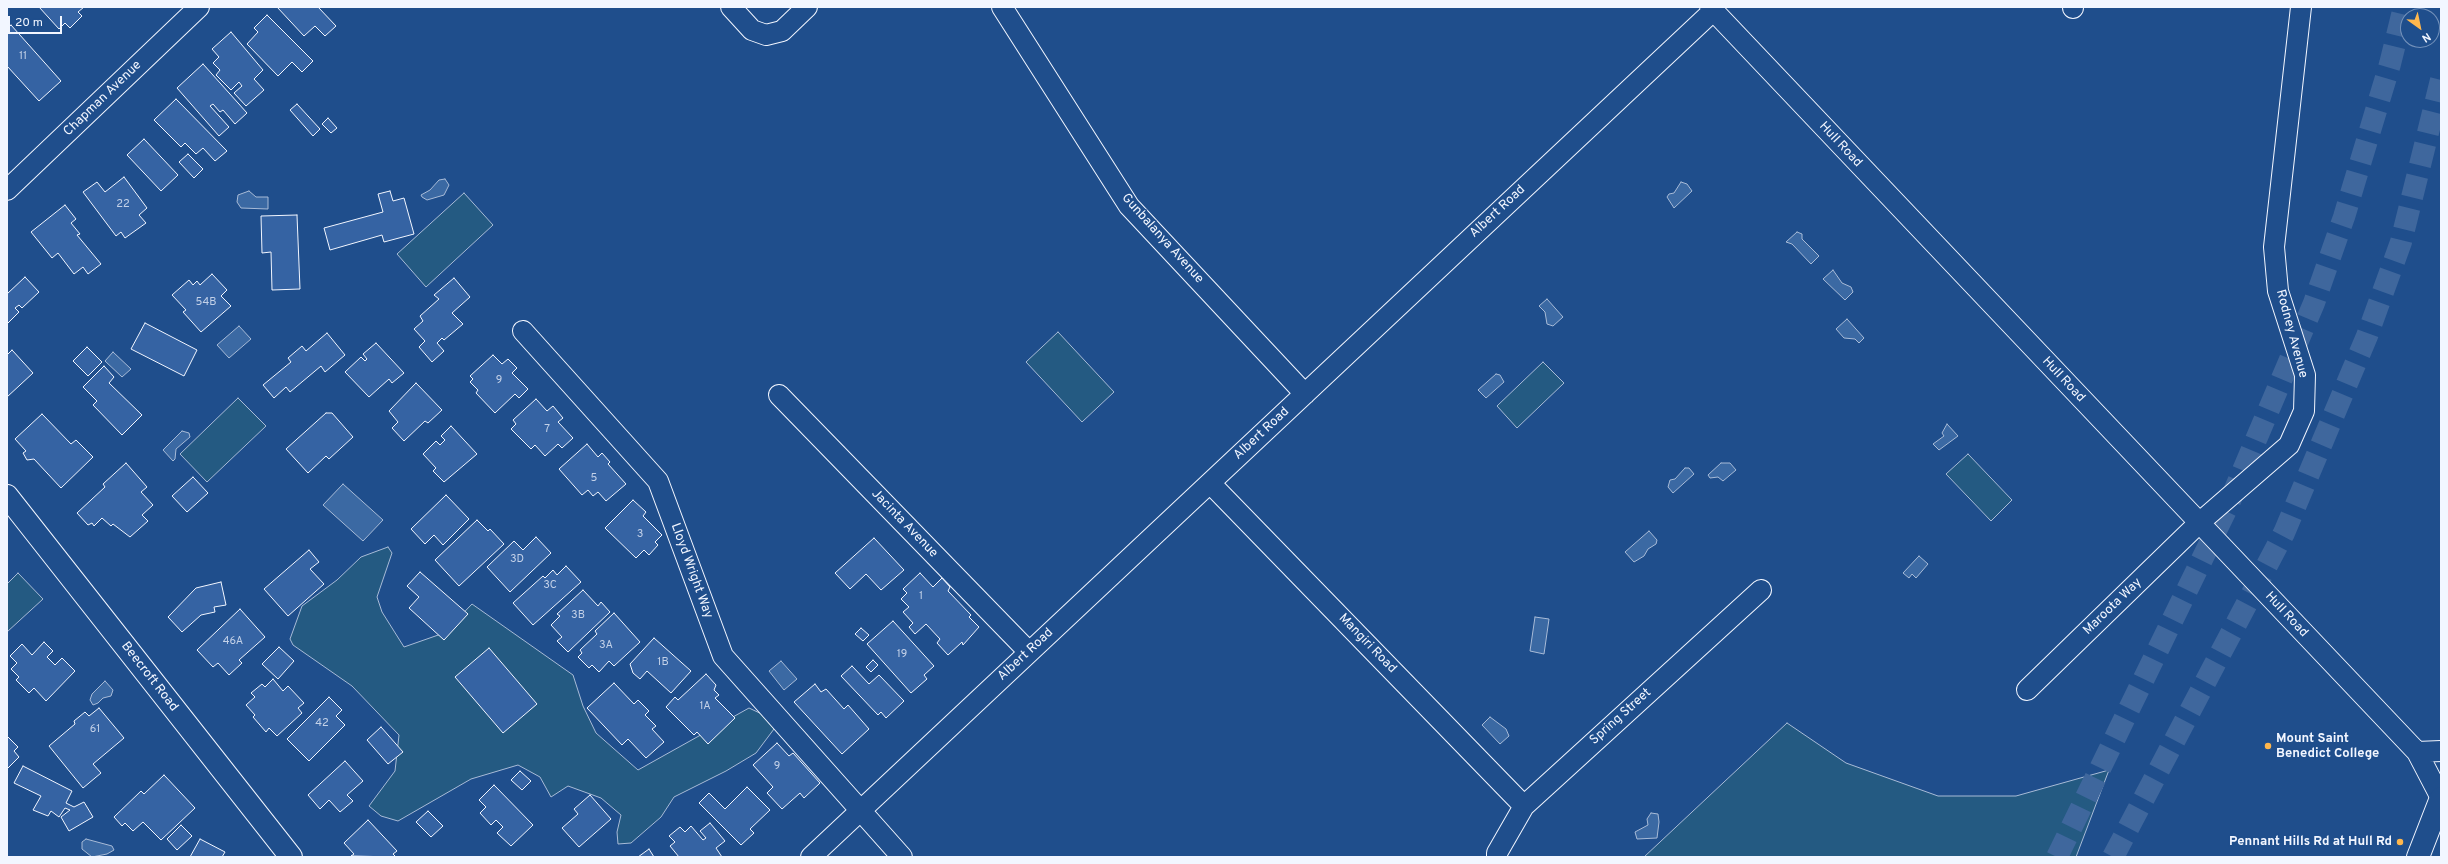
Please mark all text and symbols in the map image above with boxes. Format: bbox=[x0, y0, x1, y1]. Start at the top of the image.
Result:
scale bar bbox=[10, 8, 64, 34]
north arrow bbox=[2400, 8, 2440, 48]
text: 20 m bbox=[15, 15, 43, 31]
text: N bbox=[2419, 29, 2433, 45]
house number: 11 bbox=[19, 50, 27, 64]
street label: Chapman Avenue bbox=[61, 58, 145, 140]
street label: Hull Road bbox=[1815, 119, 1865, 171]
street label: Albert Road bbox=[1467, 182, 1529, 242]
street label: Gunbalanya Avenue bbox=[1118, 191, 1206, 287]
house number: 22 bbox=[116, 198, 130, 212]
street label: Rodney Avenue bbox=[2272, 288, 2310, 380]
house number: 54B bbox=[195, 296, 217, 310]
street label: Hull Road bbox=[2038, 354, 2088, 406]
house number: 9 bbox=[496, 374, 502, 388]
street label: Albert Road bbox=[1231, 404, 1293, 464]
house number: 7 bbox=[544, 423, 550, 437]
house number: 5 bbox=[591, 472, 597, 486]
street label: Jacinta Avenue bbox=[867, 487, 941, 561]
street label: Lloyd Wright Way bbox=[667, 521, 715, 621]
house number: 3 bbox=[637, 528, 643, 542]
house number: 3D bbox=[510, 553, 524, 567]
street label: Maroota Way bbox=[2080, 575, 2146, 639]
house number: 3C bbox=[543, 579, 557, 593]
street label: Hull Road bbox=[2261, 589, 2311, 641]
house number: 1 bbox=[919, 590, 923, 604]
house number: 3B bbox=[571, 609, 585, 623]
street label: Mangiri Road bbox=[1335, 611, 1399, 677]
street label: Albert Road bbox=[995, 625, 1057, 685]
house number: 46A bbox=[223, 635, 243, 649]
street label: Beecroft Road bbox=[117, 639, 181, 715]
house number: 3A bbox=[599, 639, 613, 653]
house number: 19 bbox=[897, 648, 907, 662]
house number: 1B bbox=[657, 656, 669, 670]
street label: Spring Street bbox=[1587, 685, 1655, 749]
house number: 1A bbox=[699, 700, 711, 714]
house number: 42 bbox=[315, 717, 329, 731]
house number: 61 bbox=[90, 723, 100, 737]
place label: Mount Saint Benedict College bbox=[2276, 731, 2379, 762]
marker: Mount Saint Benedict College bbox=[2263, 741, 2273, 751]
house number: 9 bbox=[774, 760, 780, 774]
place label: Pennant Hills Rd at Hull Rd bbox=[2229, 834, 2392, 850]
marker: Pennant Hills Rd at Hull Rd bbox=[2395, 837, 2405, 847]

